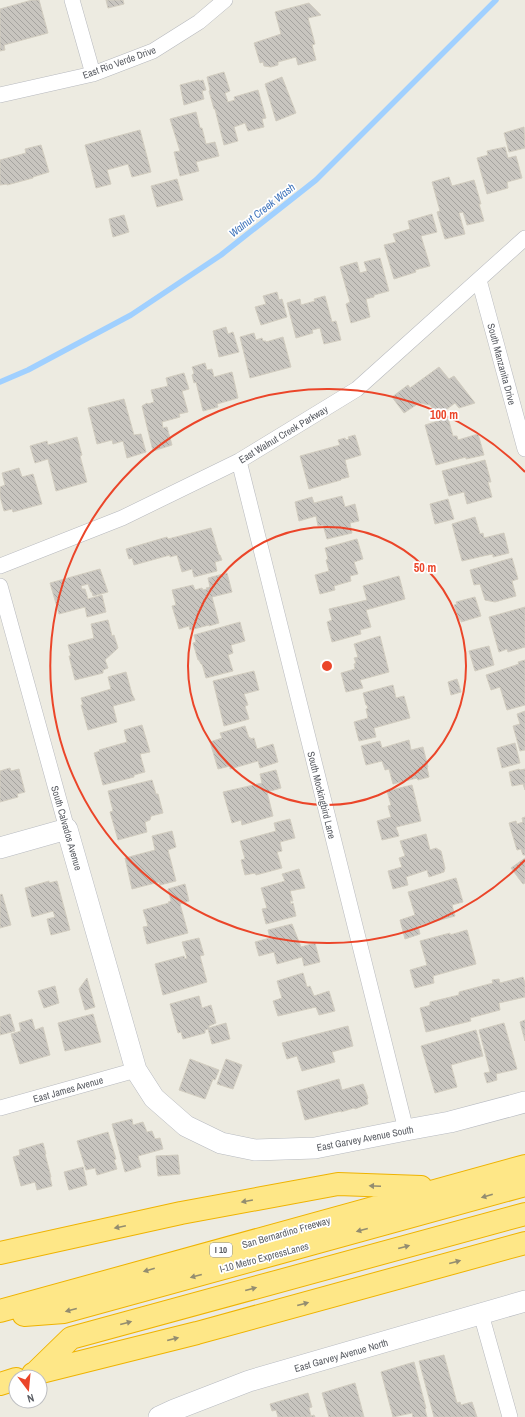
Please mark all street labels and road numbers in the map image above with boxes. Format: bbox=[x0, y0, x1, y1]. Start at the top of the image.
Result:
street label: East Rio Verde Drive bbox=[81, 43, 158, 82]
street label: South Manzanita Drive bbox=[484, 322, 519, 407]
street label: East Walnut Creek Parkway bbox=[236, 402, 331, 466]
street label: South Mockingbird Lane bbox=[304, 750, 339, 840]
street label: South Calvados Avenue bbox=[48, 784, 85, 872]
street label: East James Avenue bbox=[32, 1073, 105, 1106]
street label: East Garvey Avenue South bbox=[316, 1123, 415, 1154]
street label: San Bernardino Freeway bbox=[241, 1213, 333, 1251]
street label: I-10 Metro ExpressLanes bbox=[218, 1239, 310, 1276]
road number: I 10 bbox=[210, 1243, 232, 1257]
street label: East Garvey Avenue North bbox=[293, 1336, 390, 1375]

